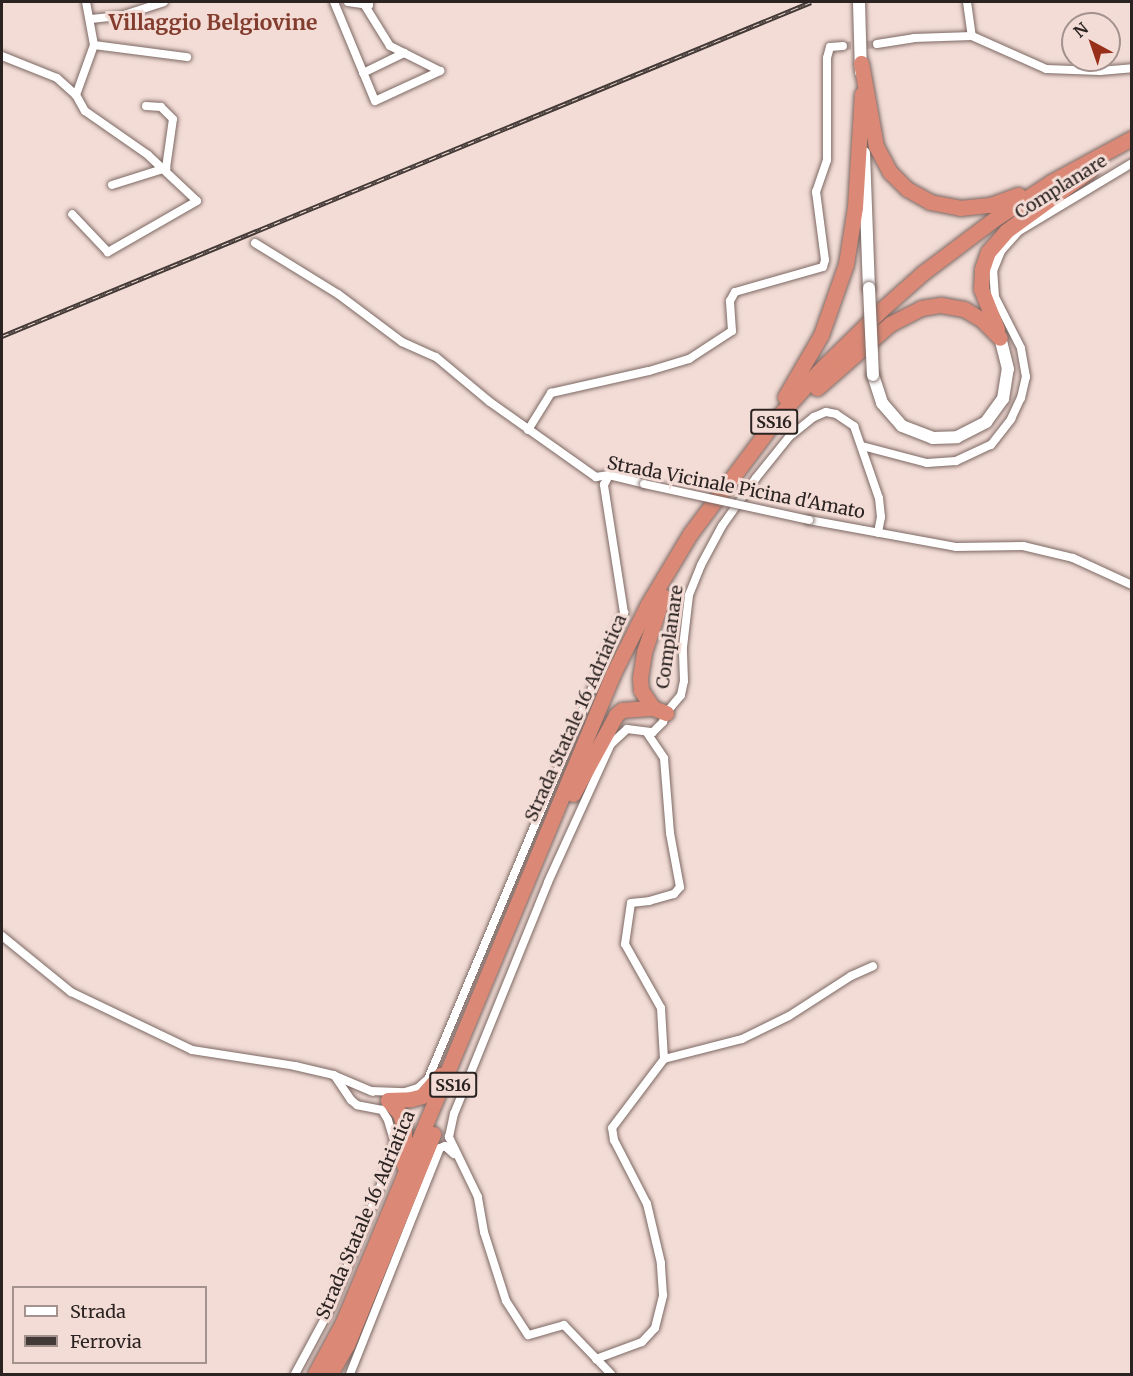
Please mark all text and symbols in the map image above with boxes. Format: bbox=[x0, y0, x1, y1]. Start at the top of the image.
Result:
district label: Villaggio Belgiovine bbox=[109, 10, 317, 36]
north arrow bbox=[1061, 12, 1121, 72]
text: N bbox=[1069, 18, 1092, 41]
street label: Complanare bbox=[1011, 150, 1111, 224]
road number: SS16 bbox=[750, 409, 798, 435]
street label: Strada Vicinale Picina d'Amato bbox=[605, 452, 867, 524]
street label: Complanare bbox=[652, 584, 688, 690]
street label: Strada Statale 16 Adriatica bbox=[520, 611, 632, 825]
road number: SS16 bbox=[429, 1072, 477, 1098]
street label: Strada Statale 16 Adriatica bbox=[312, 1107, 420, 1323]
legend bbox=[12, 1286, 207, 1364]
text: Strada bbox=[70, 1300, 126, 1323]
text: Ferrovia bbox=[70, 1330, 142, 1353]

